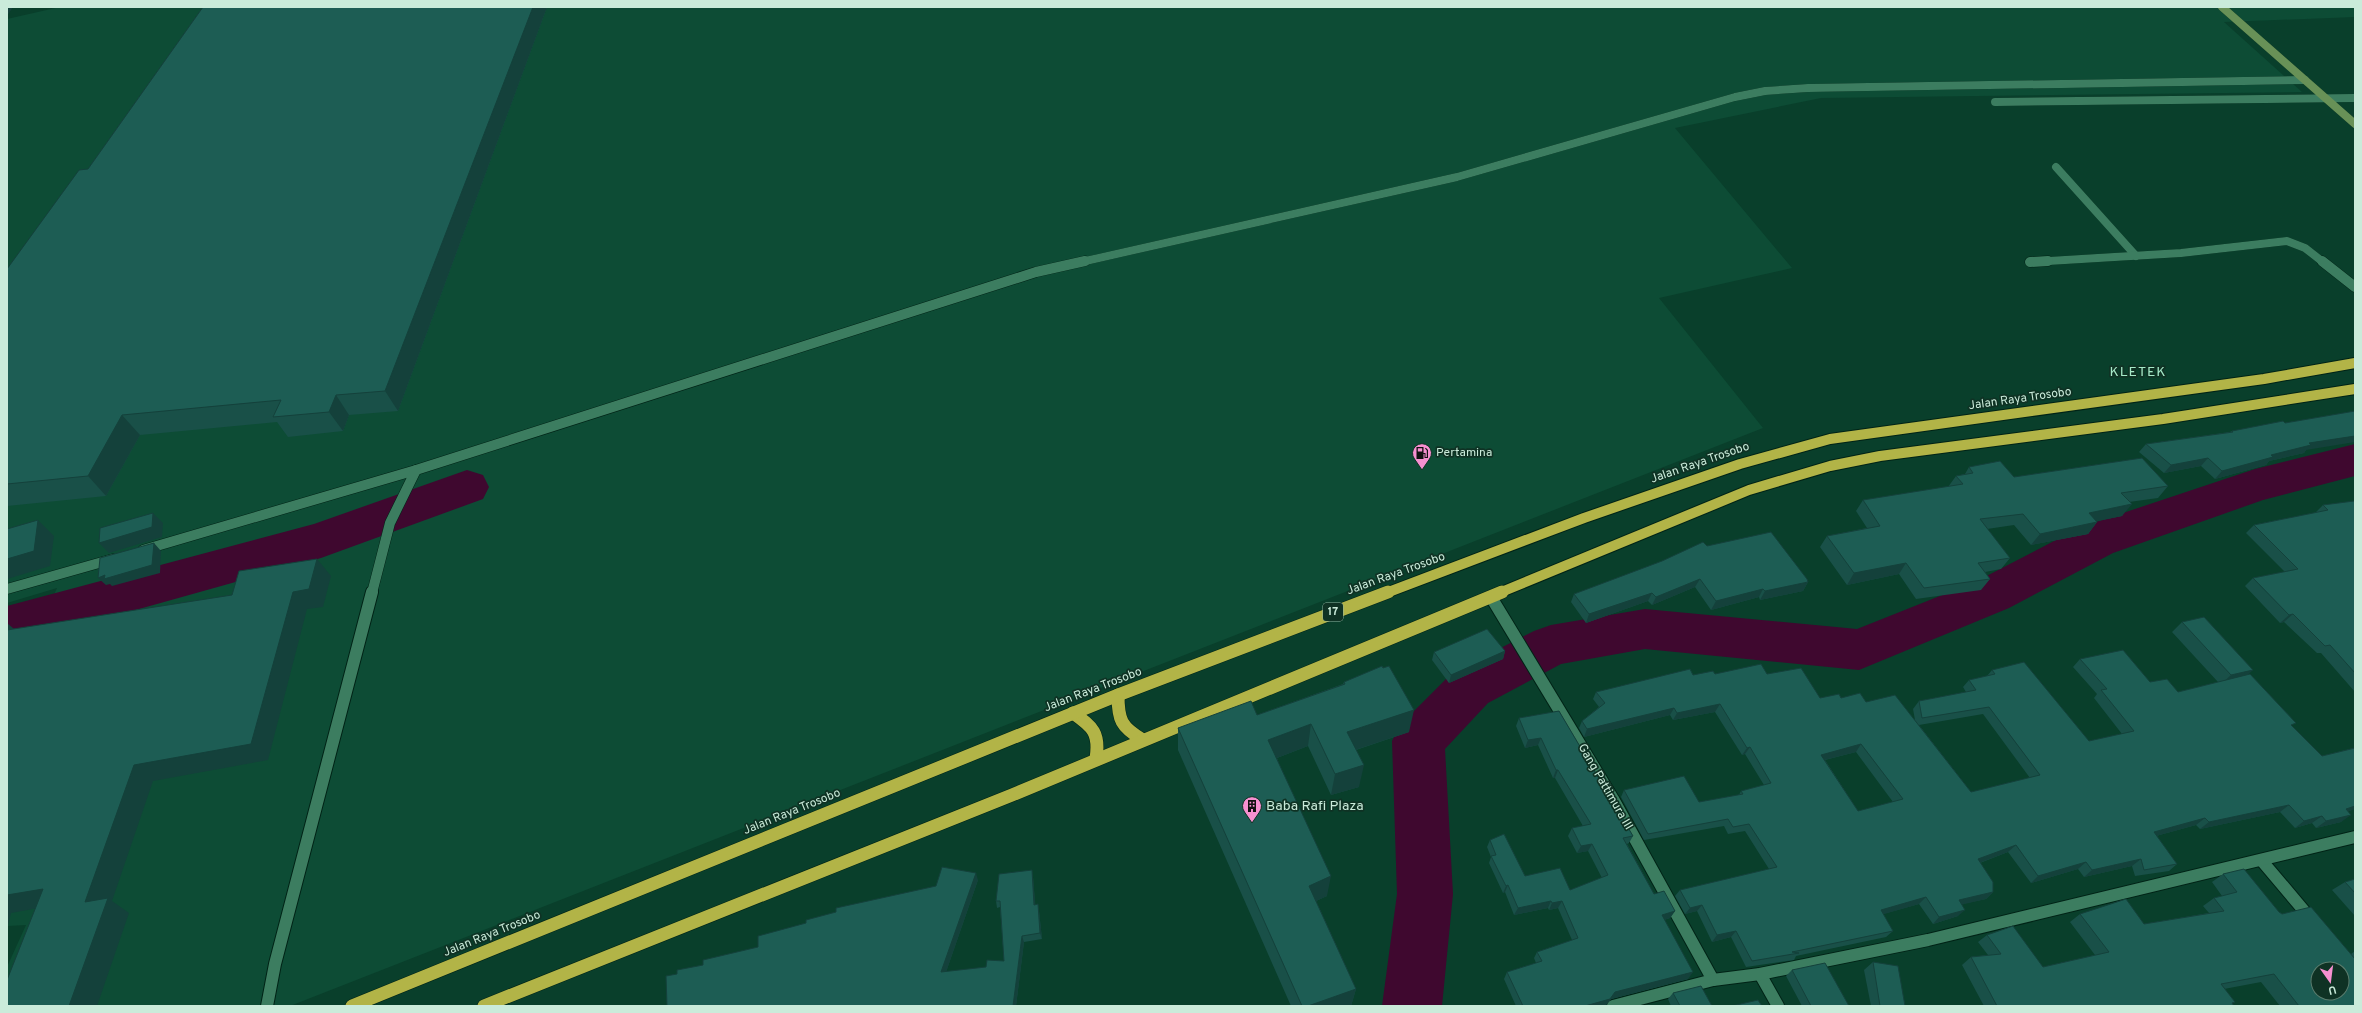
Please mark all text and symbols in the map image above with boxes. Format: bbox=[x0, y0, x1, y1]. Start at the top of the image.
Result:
district label: KLETEK bbox=[2109, 364, 2167, 381]
street label: Jalan Raya Trosobo bbox=[1968, 384, 2073, 414]
street label: Jalan Raya Trosobo bbox=[1648, 438, 1752, 487]
fuel station icon: Pertamina bbox=[1411, 442, 1433, 470]
place label: Pertamina bbox=[1436, 445, 1492, 461]
street label: Jalan Raya Trosobo bbox=[1345, 549, 1448, 599]
road number: 17 bbox=[1323, 603, 1343, 621]
street label: Jalan Raya Trosobo bbox=[1042, 664, 1145, 716]
street label: Gang Pattimura III bbox=[1574, 741, 1636, 833]
street label: Jalan Raya Trosobo bbox=[741, 785, 843, 839]
building icon: Baba Rafi Plaza bbox=[1241, 795, 1263, 823]
place label: Baba Rafi Plaza bbox=[1266, 798, 1364, 815]
street label: Jalan Raya Trosobo bbox=[441, 907, 543, 961]
north arrow bbox=[2310, 961, 2350, 1001]
text: U bbox=[2327, 982, 2338, 997]

